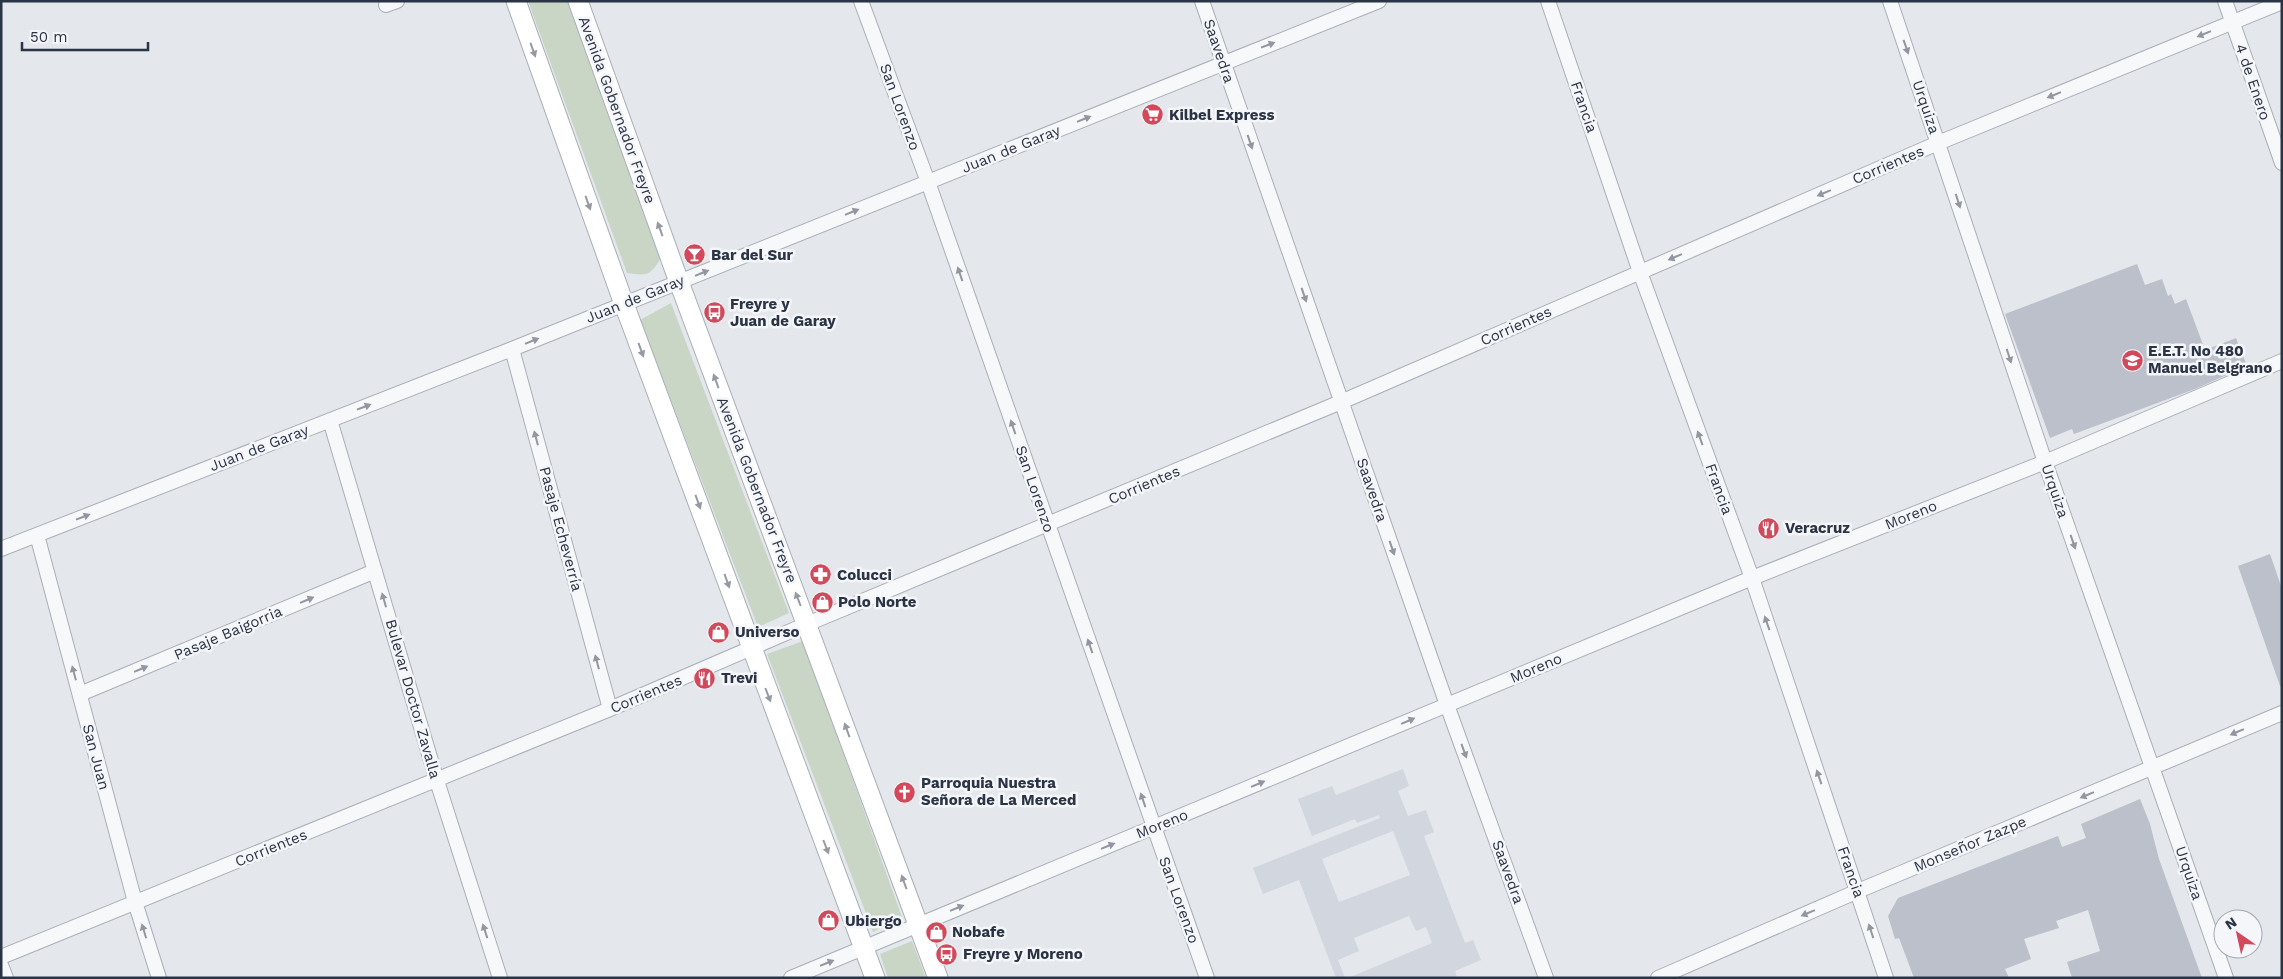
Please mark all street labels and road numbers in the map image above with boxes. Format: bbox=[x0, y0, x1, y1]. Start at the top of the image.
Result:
street label: Avenida Gobernador Freyre bbox=[575, 14, 659, 206]
street label: Saavedra bbox=[1200, 17, 1238, 86]
street label: 4 de Enero bbox=[2231, 41, 2275, 123]
street label: San Lorenzo bbox=[876, 61, 924, 153]
street label: Urquiza bbox=[1908, 78, 1944, 137]
street label: Francia bbox=[1567, 79, 1601, 136]
street label: Juan de Garay bbox=[959, 121, 1063, 177]
street label: Corrientes bbox=[1849, 142, 1927, 188]
street label: Juan de Garay bbox=[583, 271, 687, 327]
street label: Corrientes bbox=[1478, 302, 1555, 350]
street label: Avenida Gobernador Freyre bbox=[713, 394, 801, 586]
street label: Juan de Garay bbox=[207, 421, 311, 475]
street label: San Lorenzo bbox=[1012, 443, 1058, 535]
street label: Saavedra bbox=[1353, 456, 1391, 525]
street label: Francia bbox=[1701, 461, 1737, 518]
street label: Corrientes bbox=[1105, 462, 1183, 508]
street label: Urquiza bbox=[2037, 462, 2073, 521]
street label: Pasaje Echeverría bbox=[536, 465, 586, 594]
street label: Moreno bbox=[1882, 496, 1940, 534]
street label: Pasaje Baigorria bbox=[171, 602, 285, 664]
street label: Bulevar Doctor Zavalla bbox=[382, 617, 445, 781]
street label: Moreno bbox=[1507, 649, 1565, 687]
street label: Corrientes bbox=[607, 671, 685, 717]
street label: San Juan bbox=[79, 722, 113, 792]
street label: Moreno bbox=[1133, 805, 1191, 843]
street label: Monseñor Zazpe bbox=[1911, 812, 2029, 876]
street label: Corrientes bbox=[232, 825, 310, 871]
street label: Saavedra bbox=[1488, 838, 1528, 907]
street label: Francia bbox=[1834, 844, 1868, 901]
street label: Urquiza bbox=[2171, 844, 2207, 903]
street label: San Lorenzo bbox=[1155, 854, 1203, 946]

